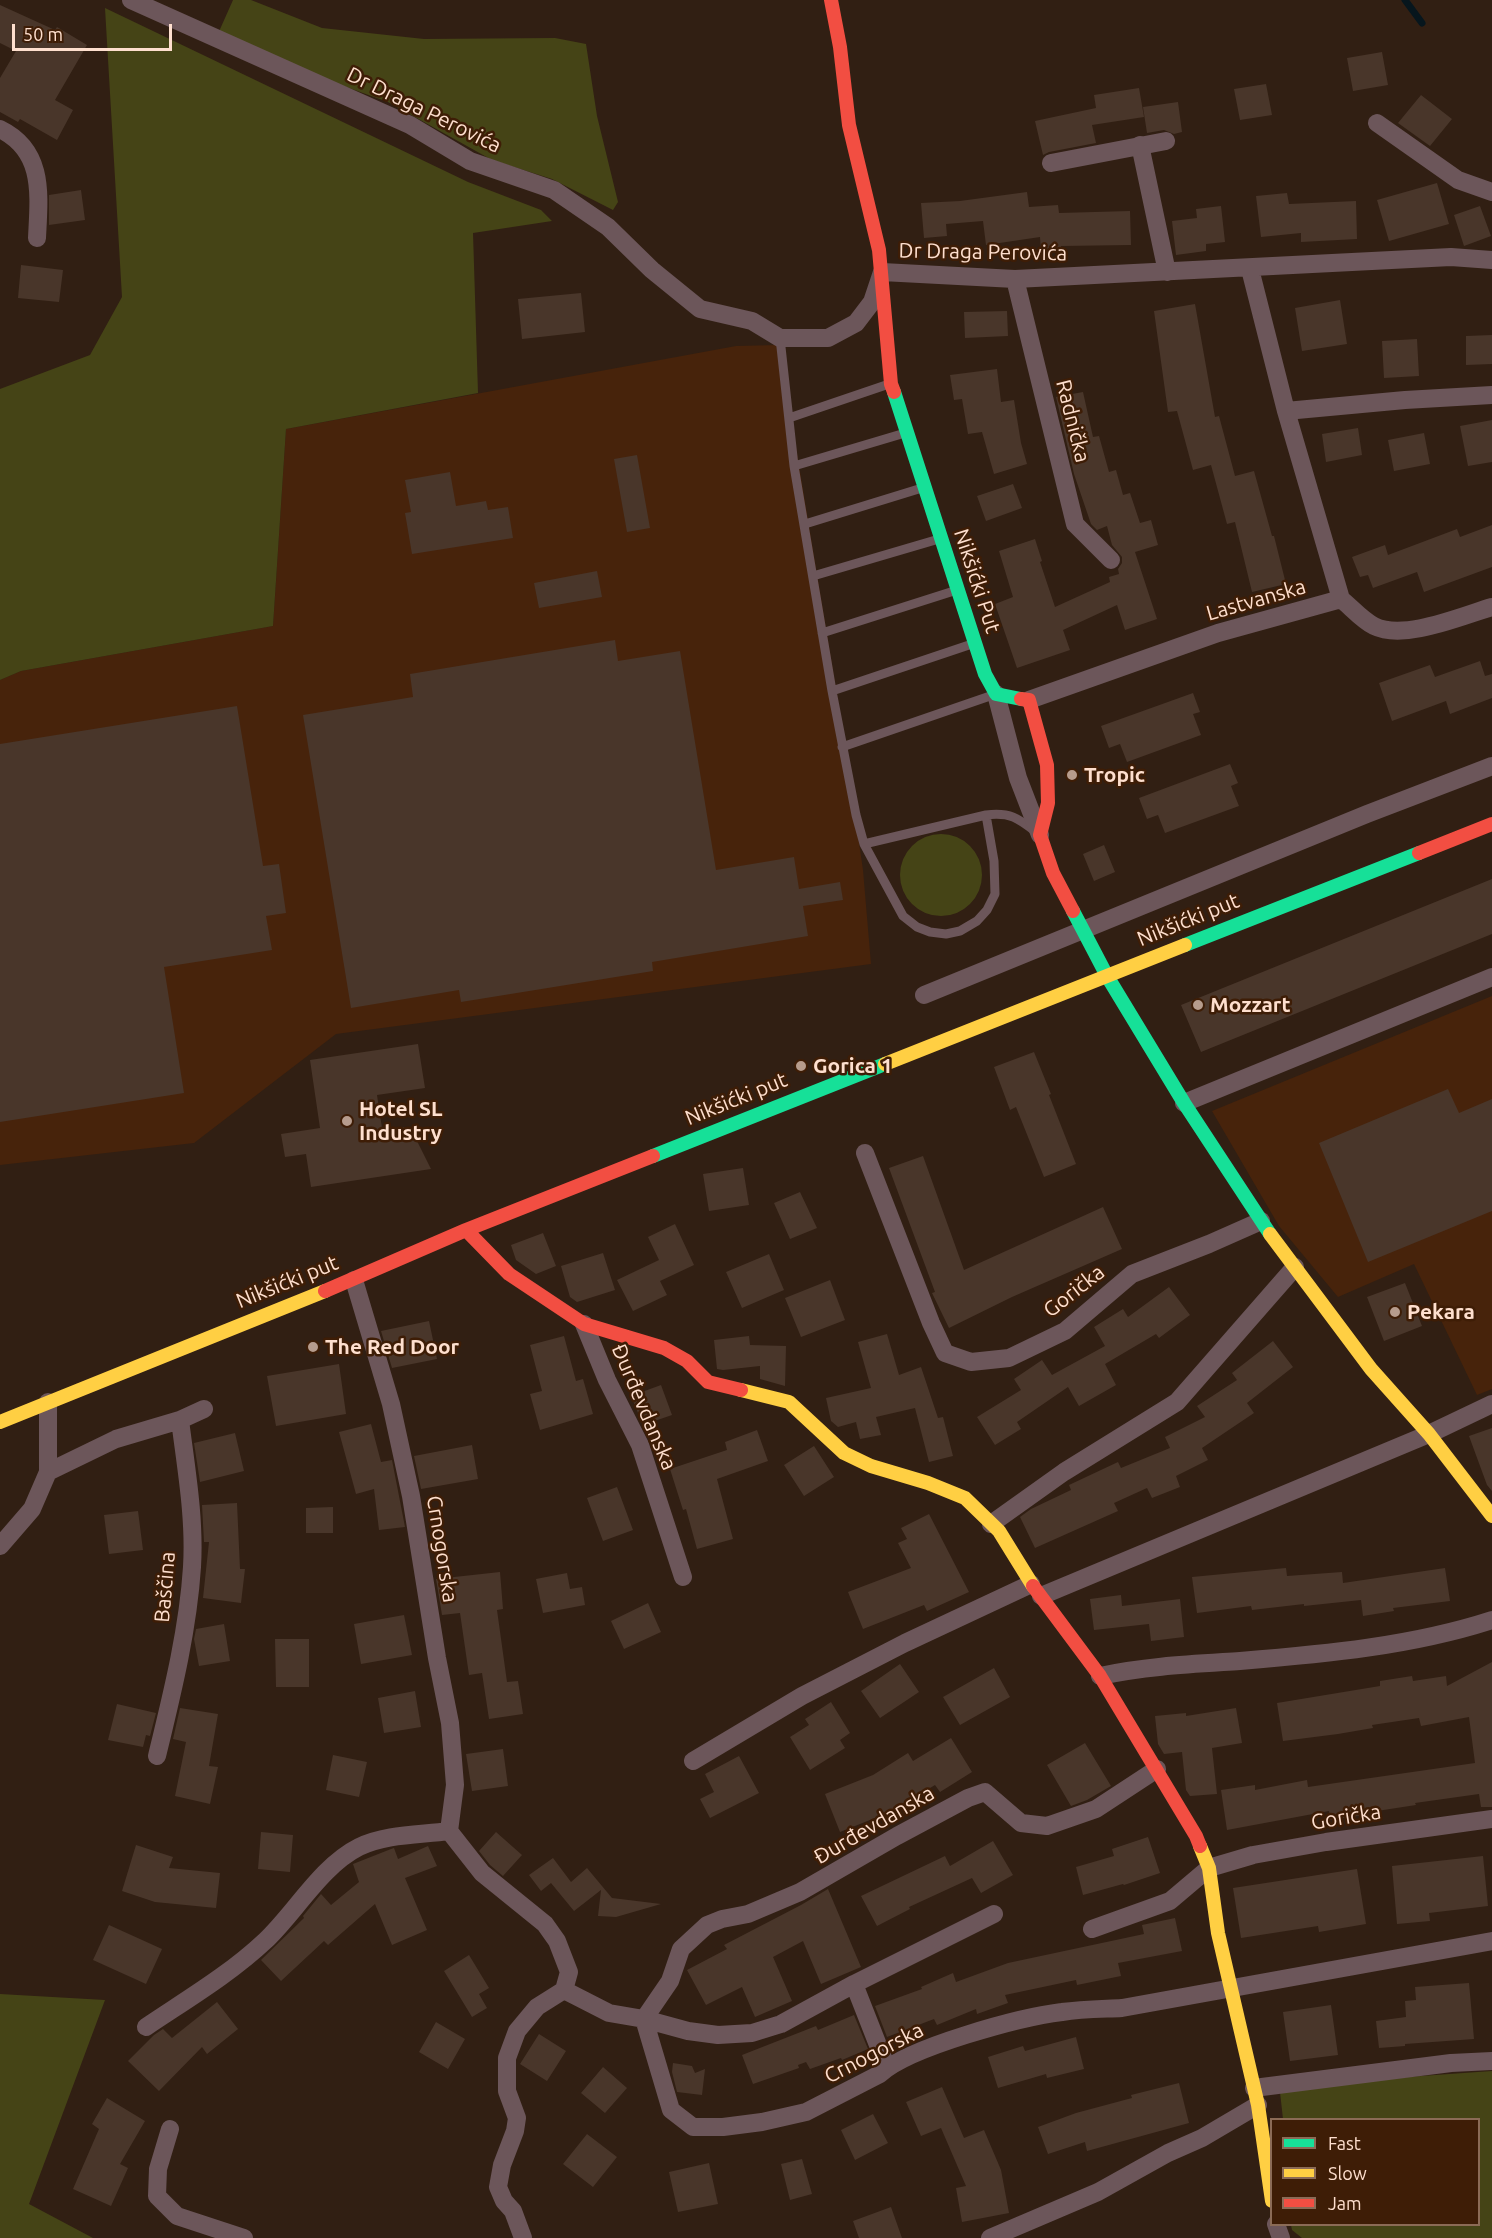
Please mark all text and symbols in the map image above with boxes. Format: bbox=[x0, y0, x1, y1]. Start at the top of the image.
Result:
scale bar bbox=[15, 12, 176, 50]
text: 50 m bbox=[23, 24, 63, 44]
street label: Dr Draga Perovića bbox=[343, 62, 505, 158]
street label: Dr Draga Perovića bbox=[898, 238, 1068, 266]
street label: Radnička bbox=[1051, 377, 1095, 465]
street label: Nikšićki Put bbox=[948, 526, 1006, 636]
street label: Lastvanska bbox=[1203, 574, 1309, 626]
place label: Tropic bbox=[1084, 762, 1145, 788]
marker: Tropic bbox=[1065, 768, 1079, 782]
street label: Nikšićki put bbox=[1133, 888, 1243, 952]
place label: Mozzart bbox=[1210, 992, 1291, 1018]
marker: Mozzart bbox=[1191, 998, 1205, 1012]
place label: Gorica 1 bbox=[813, 1053, 893, 1079]
marker: Gorica 1 bbox=[794, 1059, 808, 1073]
street label: Nikšićki put bbox=[681, 1067, 791, 1131]
place label: Hotel SL Industry bbox=[359, 1096, 443, 1146]
marker: Hotel SL Industry bbox=[340, 1114, 354, 1128]
street label: Nikšićki put bbox=[232, 1250, 342, 1314]
street label: Gorička bbox=[1038, 1259, 1110, 1323]
place label: Pekara bbox=[1407, 1299, 1475, 1325]
marker: Pekara bbox=[1388, 1305, 1402, 1319]
place label: The Red Door bbox=[325, 1334, 459, 1360]
marker: The Red Door bbox=[306, 1340, 320, 1354]
street label: Đurđevdanska bbox=[606, 1340, 682, 1474]
street label: Crnogorska bbox=[421, 1494, 463, 1604]
street label: Baščina bbox=[149, 1551, 181, 1623]
street label: Đurđevdanska bbox=[809, 1780, 939, 1870]
street label: Gorička bbox=[1309, 1799, 1383, 1835]
street label: Crnogorska bbox=[820, 2017, 928, 2089]
legend bbox=[1270, 2118, 1480, 2226]
text: Fast bbox=[1328, 2133, 1361, 2153]
text: Slow bbox=[1328, 2163, 1367, 2183]
text: Jam bbox=[1328, 2193, 1362, 2213]

